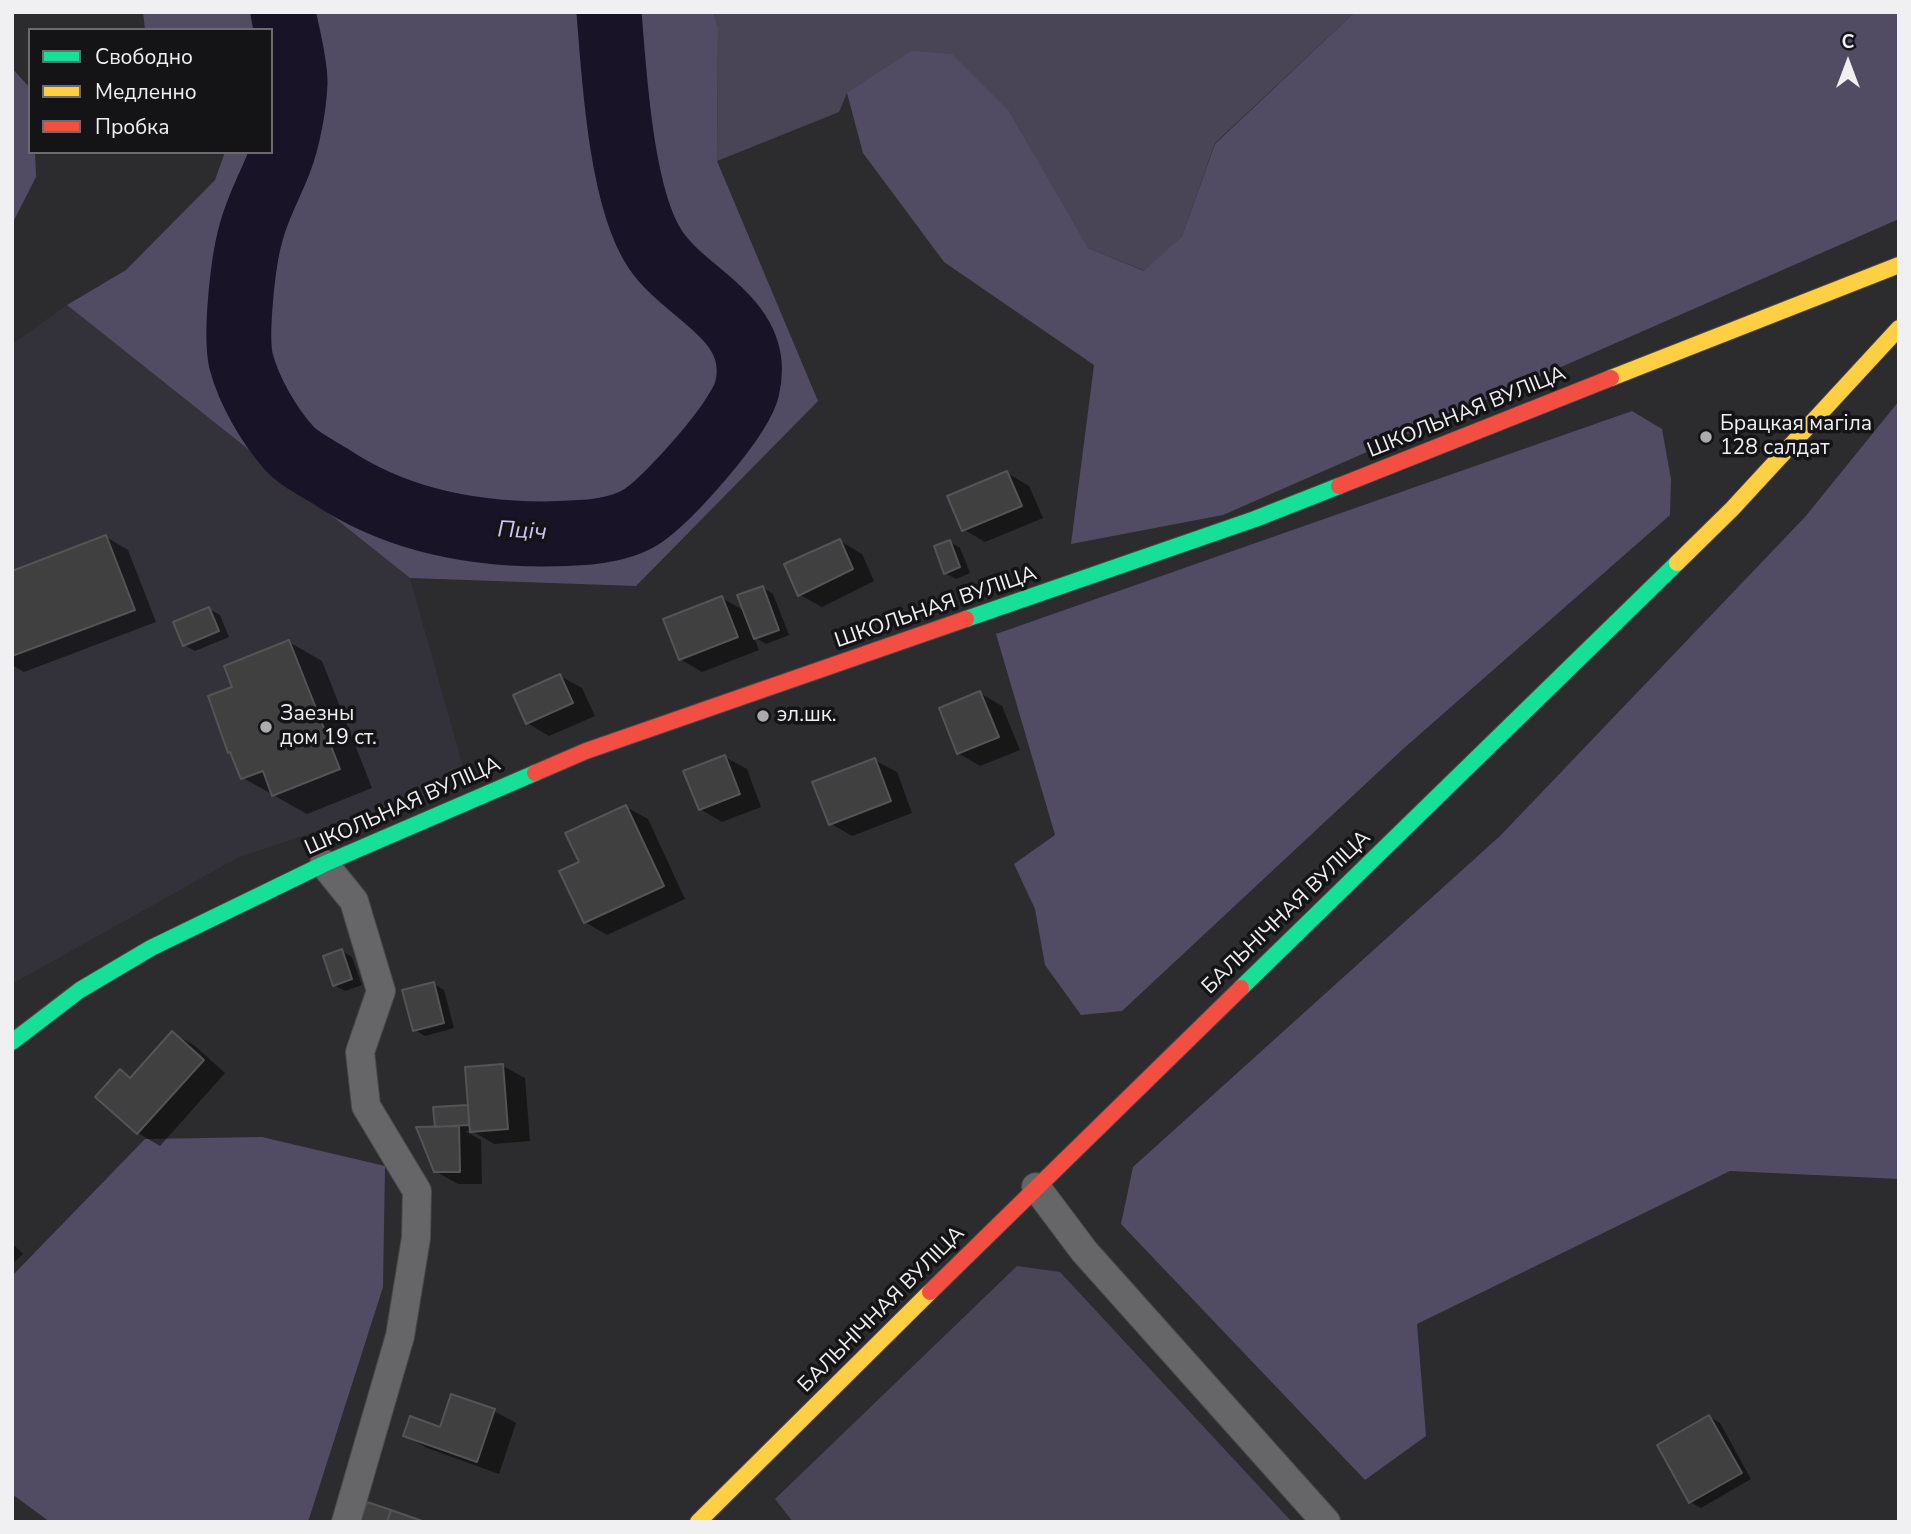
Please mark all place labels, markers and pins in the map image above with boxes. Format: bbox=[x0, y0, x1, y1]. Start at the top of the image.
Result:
place label: Брацкая магіла 128 салдат bbox=[1720, 412, 1872, 462]
marker: Брацкая магіла 128 салдат bbox=[1698, 429, 1714, 445]
place label: Заезны дом 19 ст. bbox=[280, 702, 377, 752]
place label: эл.шк. bbox=[777, 703, 837, 729]
marker: эл.шк. bbox=[755, 708, 771, 724]
marker: Заезны дом 19 ст. bbox=[258, 719, 274, 735]

